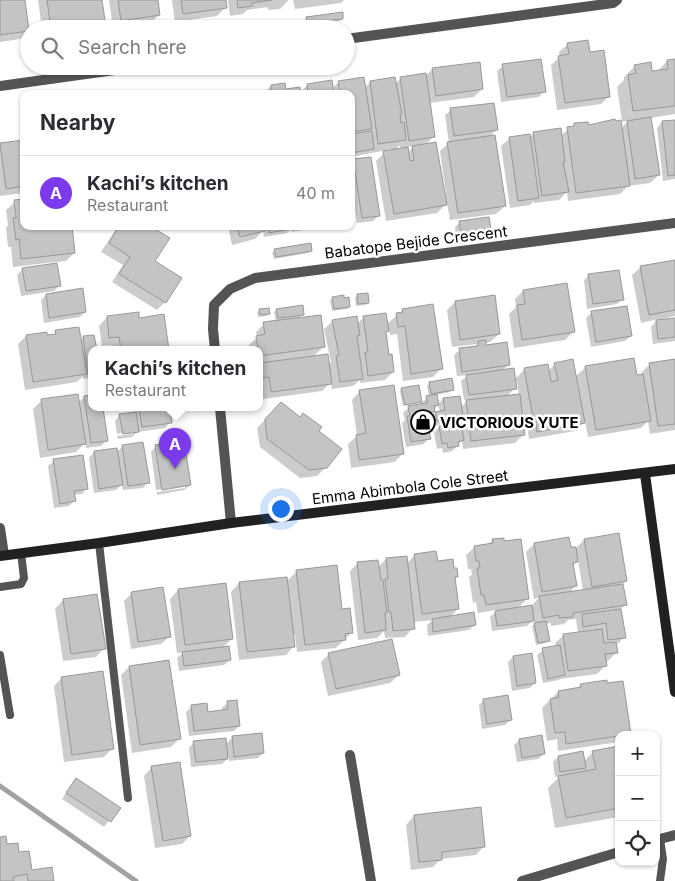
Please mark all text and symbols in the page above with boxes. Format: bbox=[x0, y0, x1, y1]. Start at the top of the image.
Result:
search box bbox=[20, 20, 355, 75]
icon: search bbox=[38, 34, 66, 62]
text: Search here bbox=[78, 36, 187, 59]
text: Nearby bbox=[40, 110, 115, 135]
text: Kachi’s kitchen bbox=[87, 172, 229, 195]
text: A bbox=[50, 183, 62, 203]
text: 40 m bbox=[296, 183, 335, 203]
text: Restaurant bbox=[87, 195, 168, 215]
street label: Babatope Bejide Crescent bbox=[324, 221, 509, 263]
popup bbox=[88, 346, 263, 411]
text: Kachi’s kitchen bbox=[105, 357, 246, 380]
text: Restaurant bbox=[105, 380, 186, 400]
shop icon: VICTORIOUS YUTE bbox=[410, 409, 436, 435]
place label: VICTORIOUS YUTE bbox=[440, 413, 579, 432]
pin: A bbox=[159, 428, 191, 469]
street label: Emma Abimbola Cole Street bbox=[311, 466, 509, 508]
your location bbox=[268, 496, 294, 522]
map controls bbox=[615, 731, 660, 866]
button: + bbox=[615, 731, 660, 776]
button: − bbox=[615, 776, 660, 821]
button: locate bbox=[615, 821, 660, 866]

